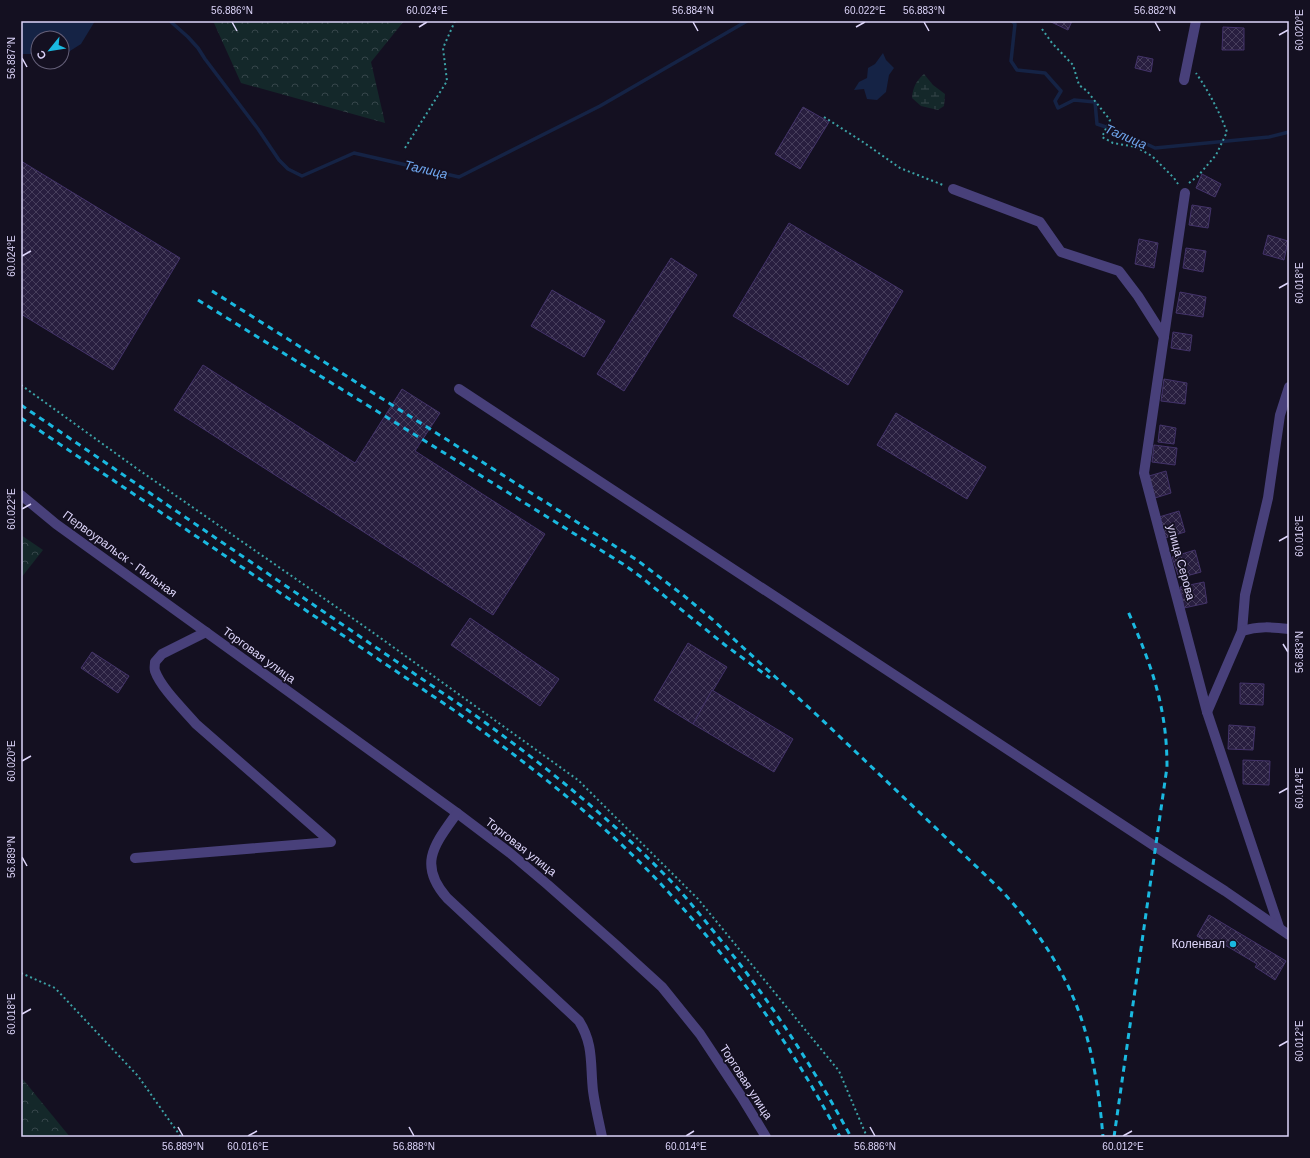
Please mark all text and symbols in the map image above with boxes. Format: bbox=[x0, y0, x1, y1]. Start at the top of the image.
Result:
text: 56.886°N bbox=[211, 5, 253, 16]
text: 60.024°E bbox=[406, 5, 448, 16]
text: 56.884°N bbox=[672, 5, 714, 16]
text: 60.022°E bbox=[844, 5, 886, 16]
text: 56.883°N bbox=[903, 5, 945, 16]
text: 56.882°N bbox=[1134, 5, 1176, 16]
text: 60.020°E bbox=[1294, 9, 1305, 51]
north arrow bbox=[30, 30, 70, 70]
text: 56.887°N bbox=[6, 37, 17, 79]
text: С bbox=[34, 49, 49, 61]
water label: Талица bbox=[1103, 121, 1149, 152]
water label: Талица bbox=[403, 157, 449, 182]
text: 60.024°E bbox=[6, 235, 17, 277]
text: 60.018°E bbox=[1294, 262, 1305, 304]
text: 60.022°E bbox=[6, 488, 17, 530]
street label: Первоуральск - Пильная bbox=[60, 508, 180, 600]
text: 60.016°E bbox=[1294, 515, 1305, 557]
street label: улица Серова bbox=[1164, 523, 1198, 602]
street label: Торговая улица bbox=[220, 624, 298, 686]
text: 56.883°N bbox=[1294, 631, 1305, 673]
text: 60.020°E bbox=[6, 740, 17, 782]
text: 60.014°E bbox=[1294, 767, 1305, 809]
street label: Торговая улица bbox=[483, 815, 560, 879]
text: 56.889°N bbox=[6, 836, 17, 878]
place label: Коленвал bbox=[1171, 937, 1225, 951]
marker: Коленвал bbox=[1228, 939, 1238, 949]
text: 60.018°E bbox=[6, 993, 17, 1035]
text: 60.012°E bbox=[1294, 1020, 1305, 1062]
street label: Торговая улица bbox=[717, 1042, 776, 1122]
text: 56.889°N bbox=[162, 1141, 204, 1152]
text: 60.016°E bbox=[227, 1141, 269, 1152]
text: 56.888°N bbox=[393, 1141, 435, 1152]
text: 60.014°E bbox=[665, 1141, 707, 1152]
text: 56.886°N bbox=[854, 1141, 896, 1152]
text: 60.012°E bbox=[1102, 1141, 1144, 1152]

